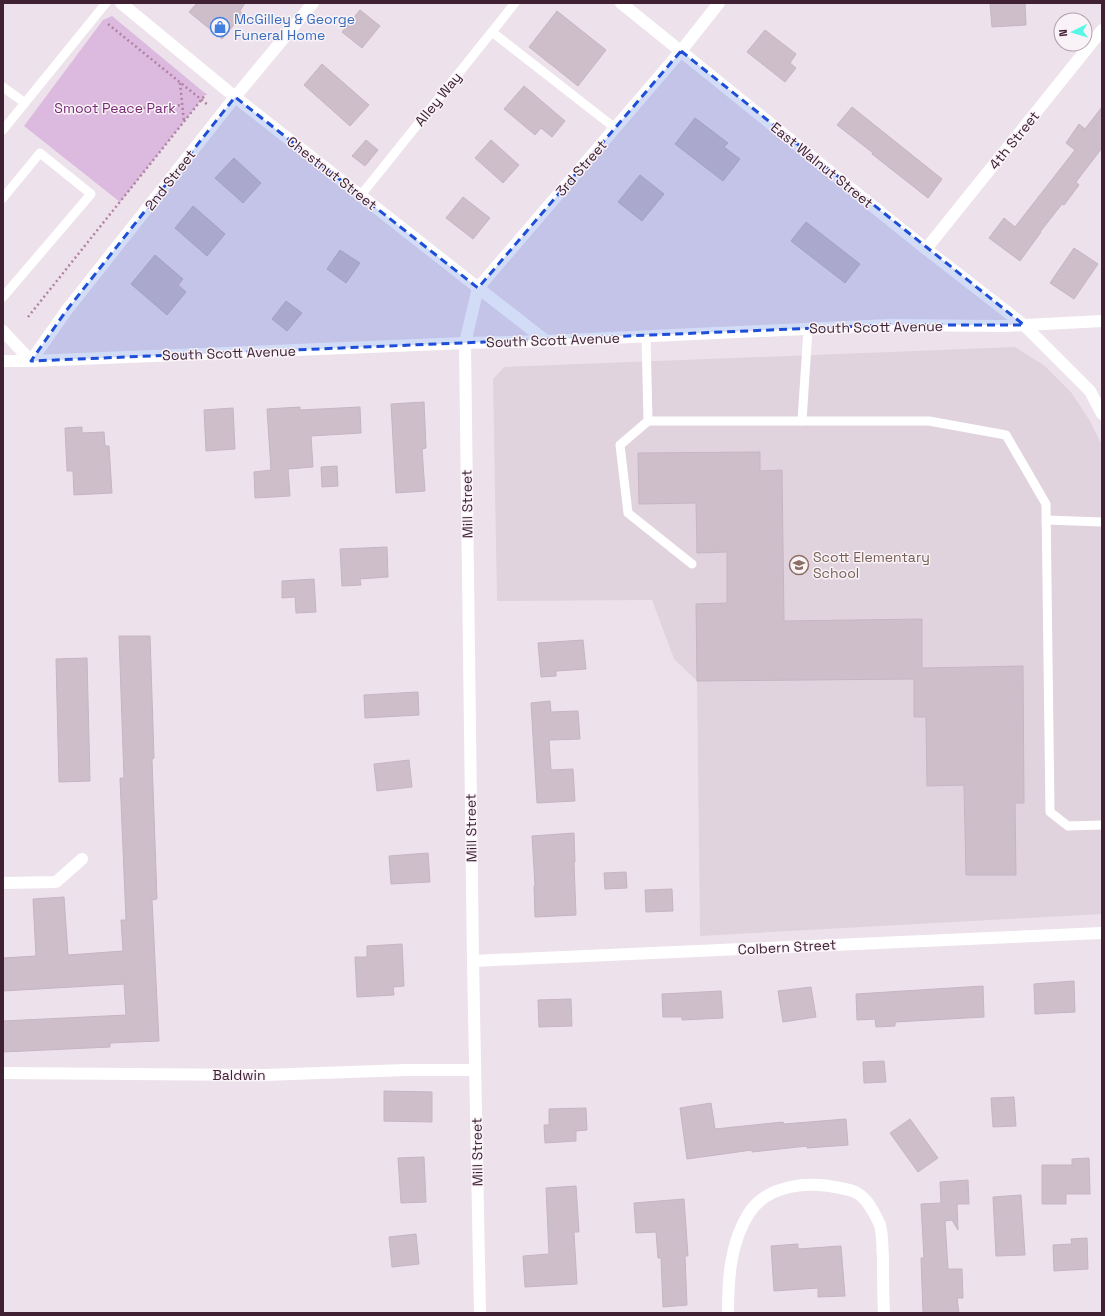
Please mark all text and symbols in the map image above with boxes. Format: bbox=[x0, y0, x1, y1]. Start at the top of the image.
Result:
place label: McGilley & George Funeral Home bbox=[234, 10, 355, 44]
north arrow bbox=[1053, 12, 1093, 52]
shop icon: McGilley & George Funeral Home bbox=[209, 16, 231, 38]
text: N bbox=[1056, 29, 1070, 37]
street label: Alley Way bbox=[411, 68, 465, 130]
park label: Smoot Peace Park bbox=[54, 99, 176, 117]
street label: 4th Street bbox=[985, 107, 1043, 173]
street label: East Walnut Street bbox=[767, 118, 877, 212]
street label: Chestnut Street bbox=[283, 132, 381, 214]
street label: 3rd Street bbox=[552, 136, 610, 200]
street label: 2nd Street bbox=[141, 146, 199, 214]
street label: South Scott Avenue bbox=[809, 317, 943, 337]
street label: South Scott Avenue bbox=[486, 329, 620, 351]
street label: South Scott Avenue bbox=[162, 342, 296, 364]
street label: Mill Street bbox=[457, 469, 477, 539]
place label: Scott Elementary School bbox=[813, 548, 930, 582]
school or university icon: Scott Elementary School bbox=[788, 554, 810, 576]
street label: Mill Street bbox=[461, 793, 481, 863]
street label: Colbern Street bbox=[737, 935, 837, 959]
street label: Baldwin bbox=[213, 1066, 265, 1084]
street label: Mill Street bbox=[467, 1117, 487, 1187]

